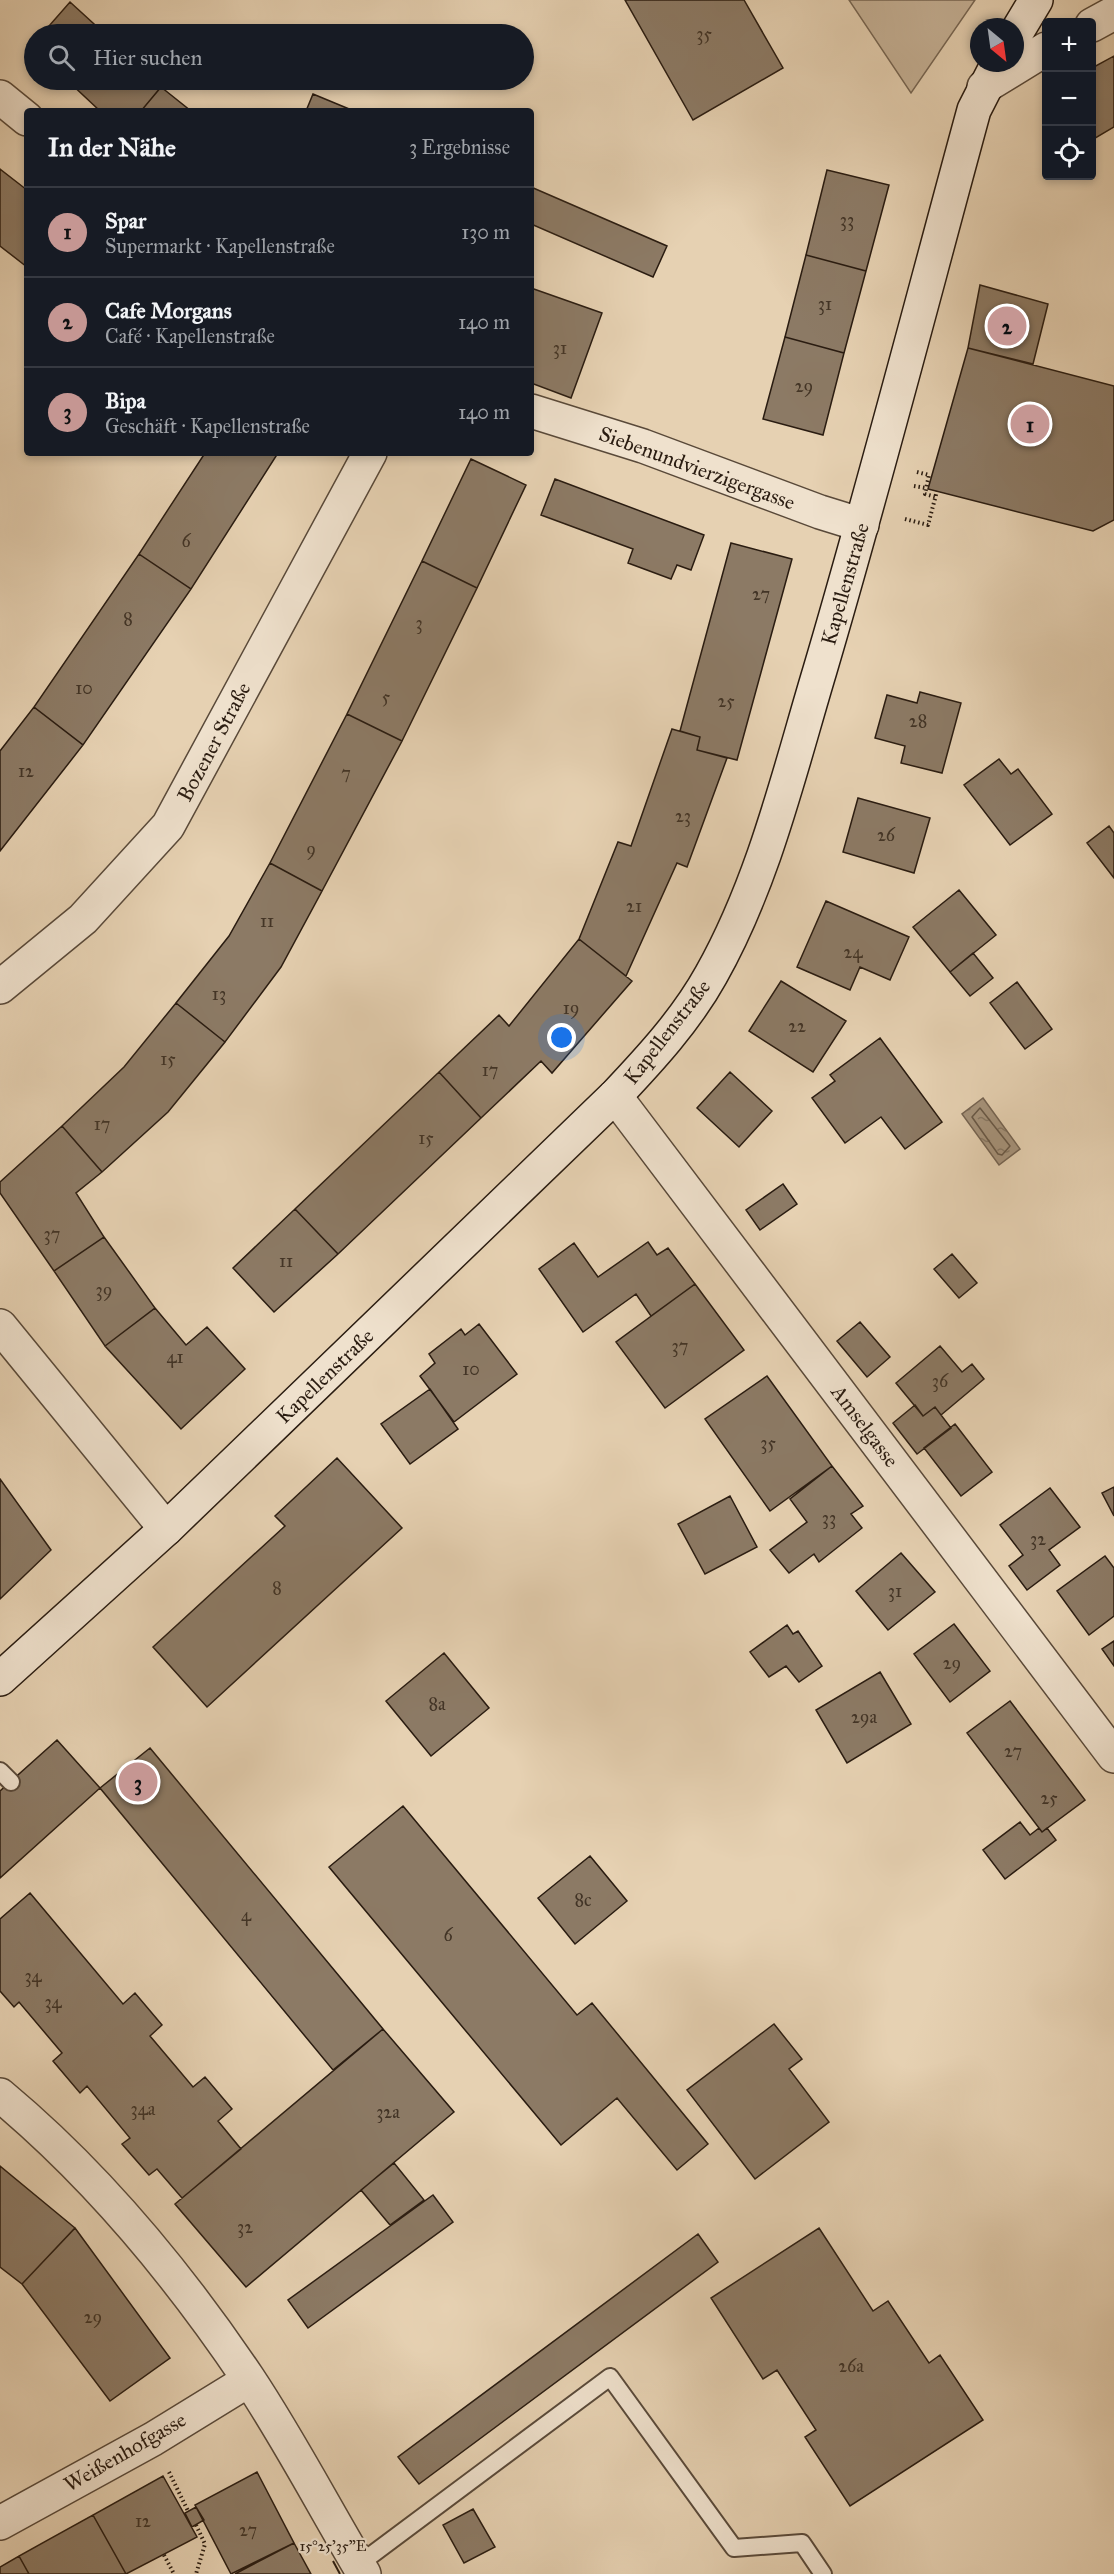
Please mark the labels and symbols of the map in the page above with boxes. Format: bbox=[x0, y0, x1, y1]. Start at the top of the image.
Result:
north arrow bbox=[970, 18, 1024, 72]
house number: 35 bbox=[696, 23, 712, 45]
house number: 33 bbox=[840, 209, 854, 231]
house number: 31 bbox=[818, 293, 832, 315]
pin: 2 bbox=[988, 304, 1026, 348]
house number: 31 bbox=[553, 337, 567, 359]
house number: 29 bbox=[795, 375, 813, 397]
pin: 1 bbox=[1010, 402, 1050, 446]
street label: Siebenundvierzigergasse bbox=[595, 420, 799, 516]
street label: Kapellenstraße bbox=[815, 520, 875, 648]
house number: 6 bbox=[181, 530, 191, 552]
house number: 27 bbox=[752, 583, 770, 605]
house number: 8 bbox=[123, 608, 133, 630]
house number: 3 bbox=[415, 612, 423, 634]
house number: 10 bbox=[75, 677, 93, 699]
street label: Bozener Straße bbox=[172, 678, 256, 806]
house number: 5 bbox=[382, 686, 391, 708]
house number: 25 bbox=[717, 690, 735, 712]
house number: 28 bbox=[909, 710, 927, 732]
house number: 12 bbox=[18, 760, 34, 782]
house number: 7 bbox=[341, 762, 351, 784]
house number: 23 bbox=[675, 805, 691, 827]
house number: 26 bbox=[877, 824, 896, 846]
house number: 9 bbox=[306, 838, 316, 860]
house number: 21 bbox=[626, 895, 642, 917]
house number: 11 bbox=[260, 910, 274, 932]
house number: 24 bbox=[844, 941, 863, 963]
street label: Kapellenstraße bbox=[618, 974, 716, 1090]
house number: 13 bbox=[212, 983, 226, 1005]
house number: 19 bbox=[563, 997, 579, 1019]
house number: 22 bbox=[788, 1015, 806, 1037]
your location bbox=[547, 1023, 576, 1052]
house number: 15 bbox=[160, 1048, 176, 1070]
house number: 17 bbox=[482, 1059, 498, 1081]
house number: 17 bbox=[94, 1113, 110, 1135]
house number: 15 bbox=[418, 1127, 434, 1149]
house number: 37 bbox=[44, 1223, 60, 1245]
house number: 11 bbox=[279, 1250, 293, 1272]
house number: 39 bbox=[96, 1279, 112, 1301]
street label: Kapellenstraße bbox=[271, 1323, 379, 1429]
house number: 37 bbox=[672, 1335, 688, 1357]
house number: 41 bbox=[166, 1346, 184, 1368]
house number: 10 bbox=[462, 1358, 480, 1380]
house number: 36 bbox=[932, 1370, 949, 1392]
street label: Amselgasse bbox=[825, 1379, 905, 1473]
house number: 35 bbox=[760, 1432, 776, 1454]
house number: 33 bbox=[822, 1507, 836, 1529]
house number: 32 bbox=[1030, 1528, 1046, 1550]
house number: 8 bbox=[272, 1577, 282, 1599]
house number: 31 bbox=[888, 1580, 902, 1602]
house number: 29 bbox=[943, 1652, 961, 1674]
house number: 8a bbox=[428, 1693, 446, 1715]
house number: 29a bbox=[851, 1706, 877, 1728]
house number: 27 bbox=[1004, 1740, 1022, 1762]
pin: 3 bbox=[118, 1760, 158, 1804]
house number: 25 bbox=[1040, 1787, 1058, 1809]
house number: 8c bbox=[574, 1889, 592, 1911]
house number: 4 bbox=[241, 1904, 252, 1926]
house number: 6 bbox=[443, 1924, 453, 1946]
house number: 34 bbox=[24, 1965, 43, 1987]
house number: 34 bbox=[44, 1991, 63, 2013]
house number: 34a bbox=[131, 2098, 156, 2120]
house number: 32a bbox=[376, 2101, 400, 2123]
house number: 32 bbox=[237, 2216, 253, 2238]
house number: 29 bbox=[84, 2306, 102, 2328]
house number: 26a bbox=[838, 2355, 864, 2377]
street label: Weißenhofgasse bbox=[59, 2406, 191, 2497]
house number: 12 bbox=[135, 2510, 151, 2532]
house number: 27 bbox=[239, 2519, 257, 2541]
text: 15°25'35"E bbox=[300, 2537, 367, 2555]

